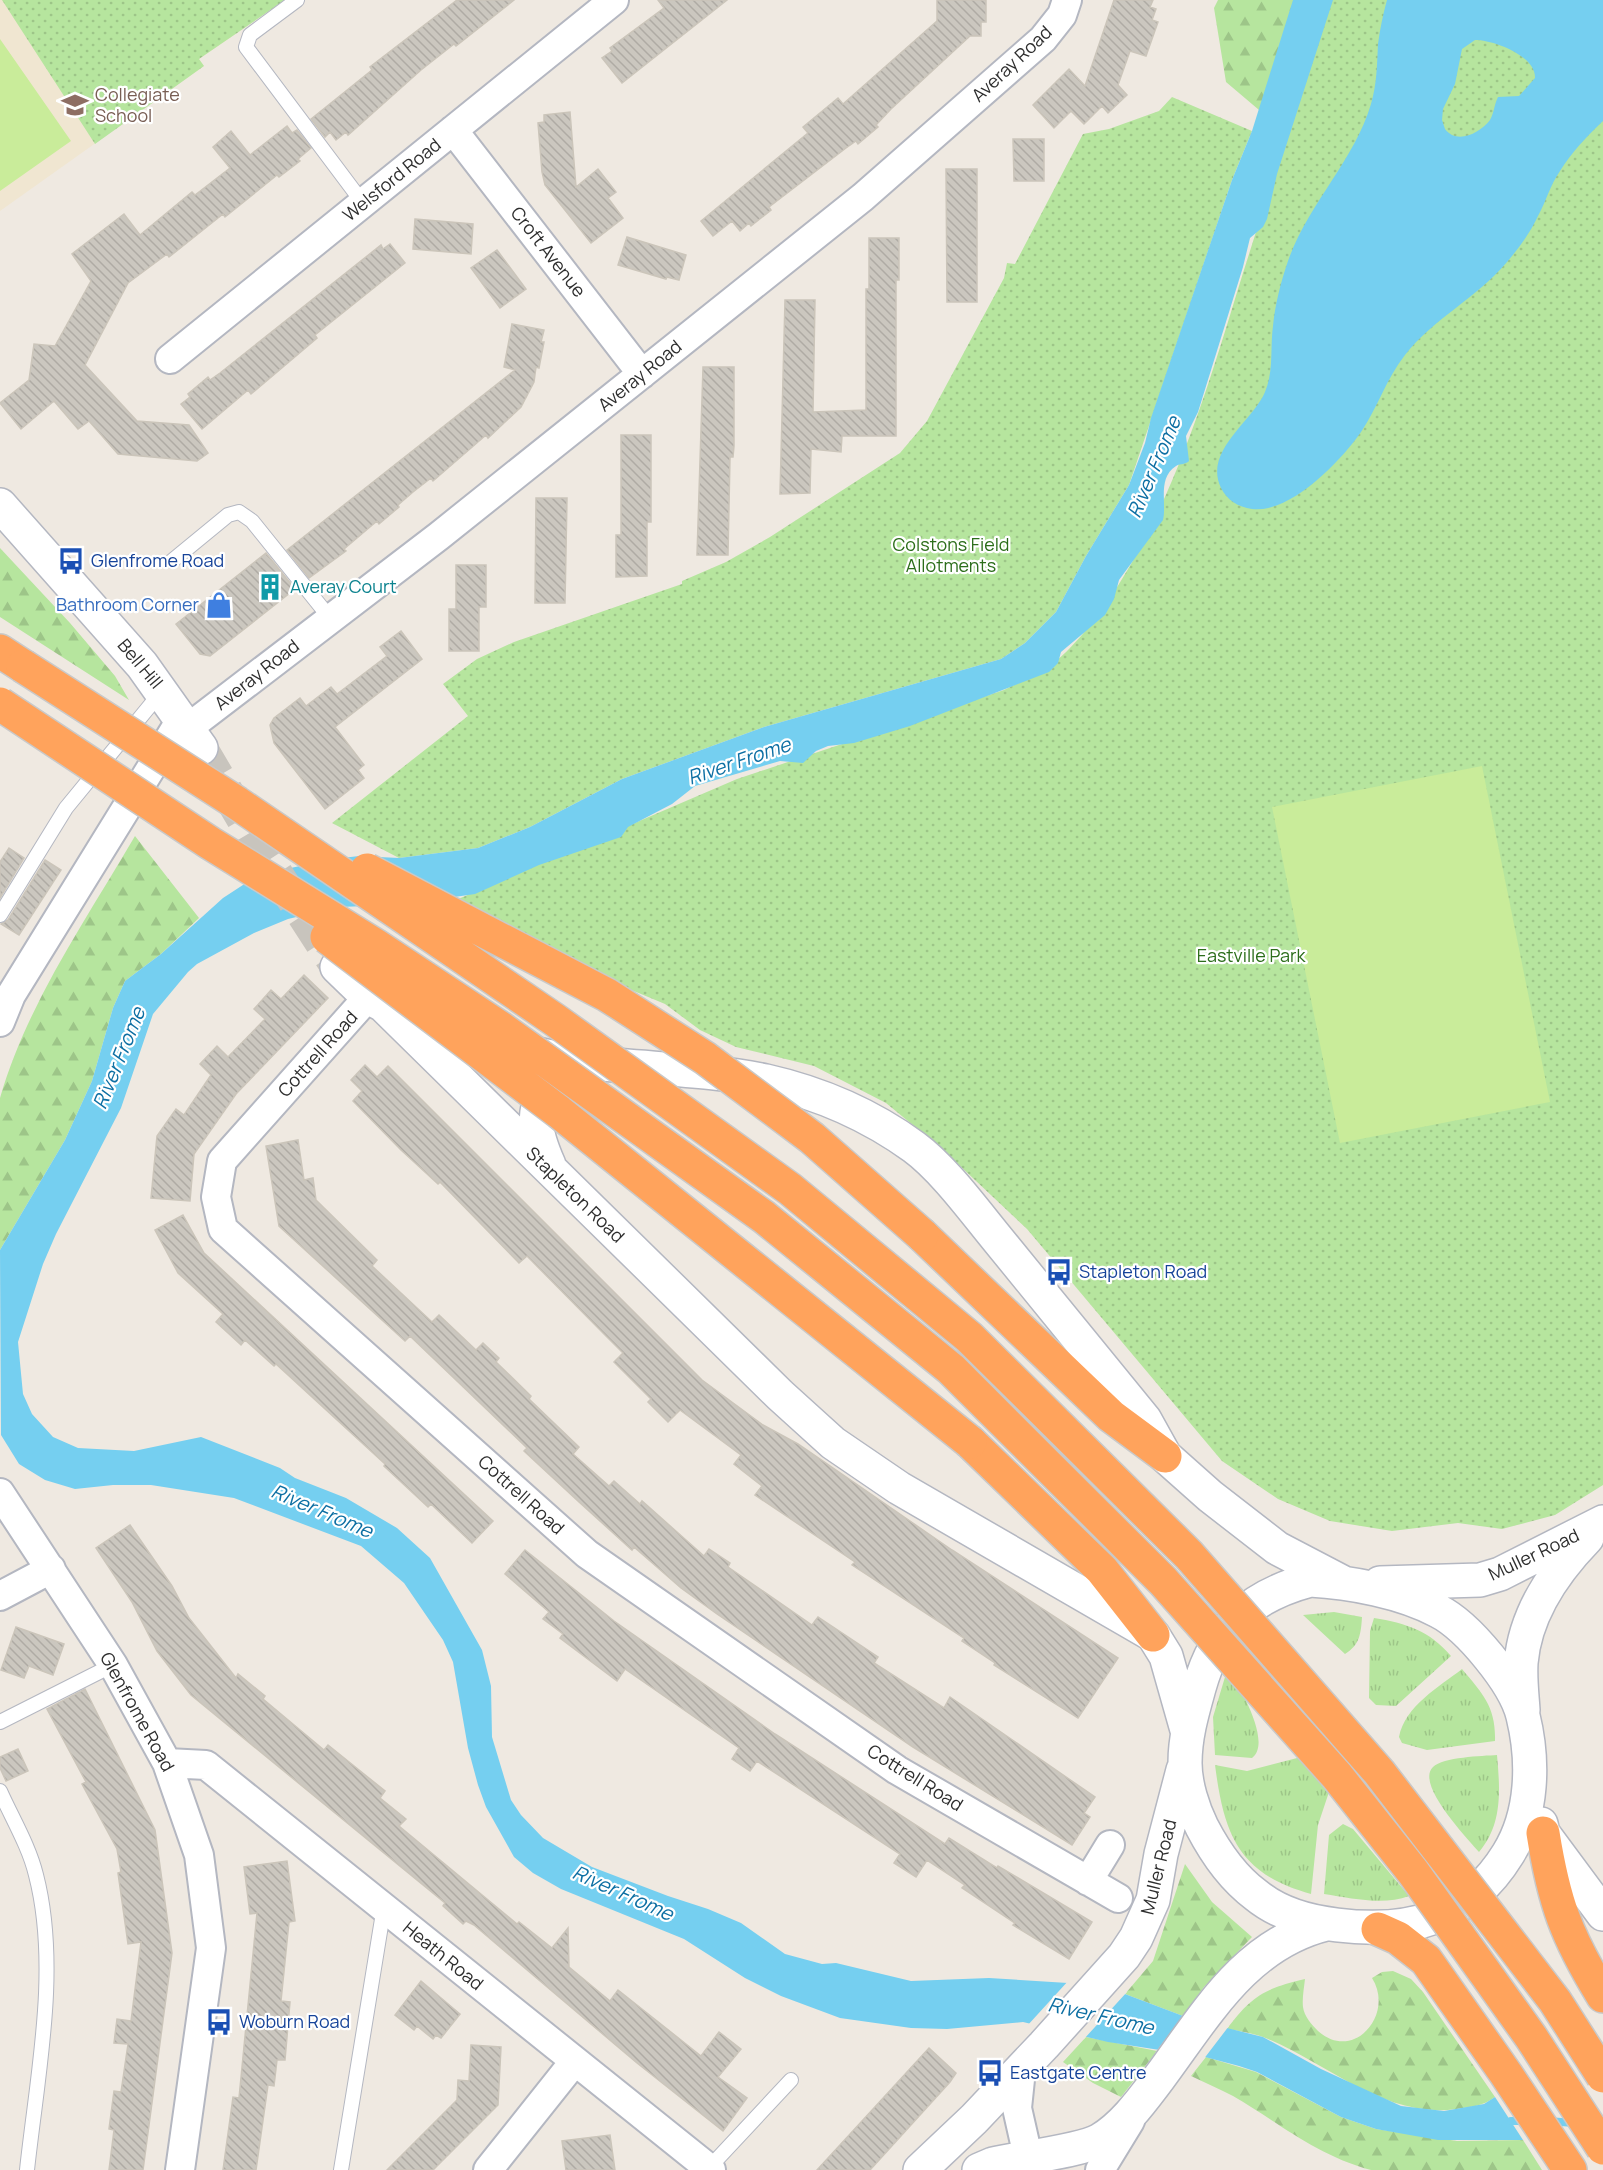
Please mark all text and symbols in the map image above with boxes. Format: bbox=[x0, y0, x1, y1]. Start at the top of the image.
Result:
street label: Averay Road bbox=[966, 20, 1057, 107]
place label: Collegiate School bbox=[95, 82, 180, 127]
school or university icon: Collegiate School bbox=[60, 90, 90, 120]
street label: Welsford Road bbox=[337, 132, 445, 226]
street label: Croft Avenue bbox=[506, 201, 592, 302]
street label: Averay Road bbox=[592, 334, 686, 416]
water label: River Frome bbox=[1120, 411, 1187, 522]
park label: Colstons Field Allotments bbox=[892, 532, 1010, 577]
bus stop icon: Glenfrome Road bbox=[56, 546, 86, 576]
place label: Glenfrome Road bbox=[91, 548, 224, 572]
building icon: Averay Court bbox=[255, 572, 285, 602]
place label: Averay Court bbox=[290, 574, 397, 598]
shop icon: Bathroom Corner bbox=[204, 590, 234, 620]
place label: Bathroom Corner bbox=[56, 592, 200, 616]
street label: Bell Hill bbox=[113, 633, 169, 693]
street label: Averay Road bbox=[209, 634, 304, 715]
water label: River Frome bbox=[684, 730, 795, 791]
park label: Eastville Park bbox=[1197, 943, 1306, 967]
water label: River Frome bbox=[86, 1002, 152, 1113]
street label: Cottrell Road bbox=[272, 1005, 362, 1102]
street label: Stapleton Road bbox=[521, 1141, 630, 1247]
bus stop icon: Stapleton Road bbox=[1044, 1257, 1074, 1287]
place label: Stapleton Road bbox=[1079, 1259, 1207, 1283]
street label: Cottrell Road bbox=[473, 1449, 570, 1539]
water label: River Frome bbox=[267, 1477, 378, 1544]
street label: Muller Road bbox=[1484, 1523, 1583, 1586]
street label: Glenfrome Road bbox=[95, 1647, 181, 1776]
street label: Cottrell Road bbox=[863, 1738, 968, 1816]
street label: Muller Road bbox=[1135, 1817, 1181, 1917]
water label: River Frome bbox=[569, 1858, 679, 1927]
street label: Heath Road bbox=[398, 1915, 489, 1995]
water label: River Frome bbox=[1046, 1990, 1158, 2041]
bus stop icon: Woburn Road bbox=[204, 2007, 234, 2037]
place label: Woburn Road bbox=[239, 2009, 350, 2033]
bus stop icon: Eastgate Centre bbox=[975, 2058, 1005, 2088]
place label: Eastgate Centre bbox=[1010, 2060, 1146, 2084]

